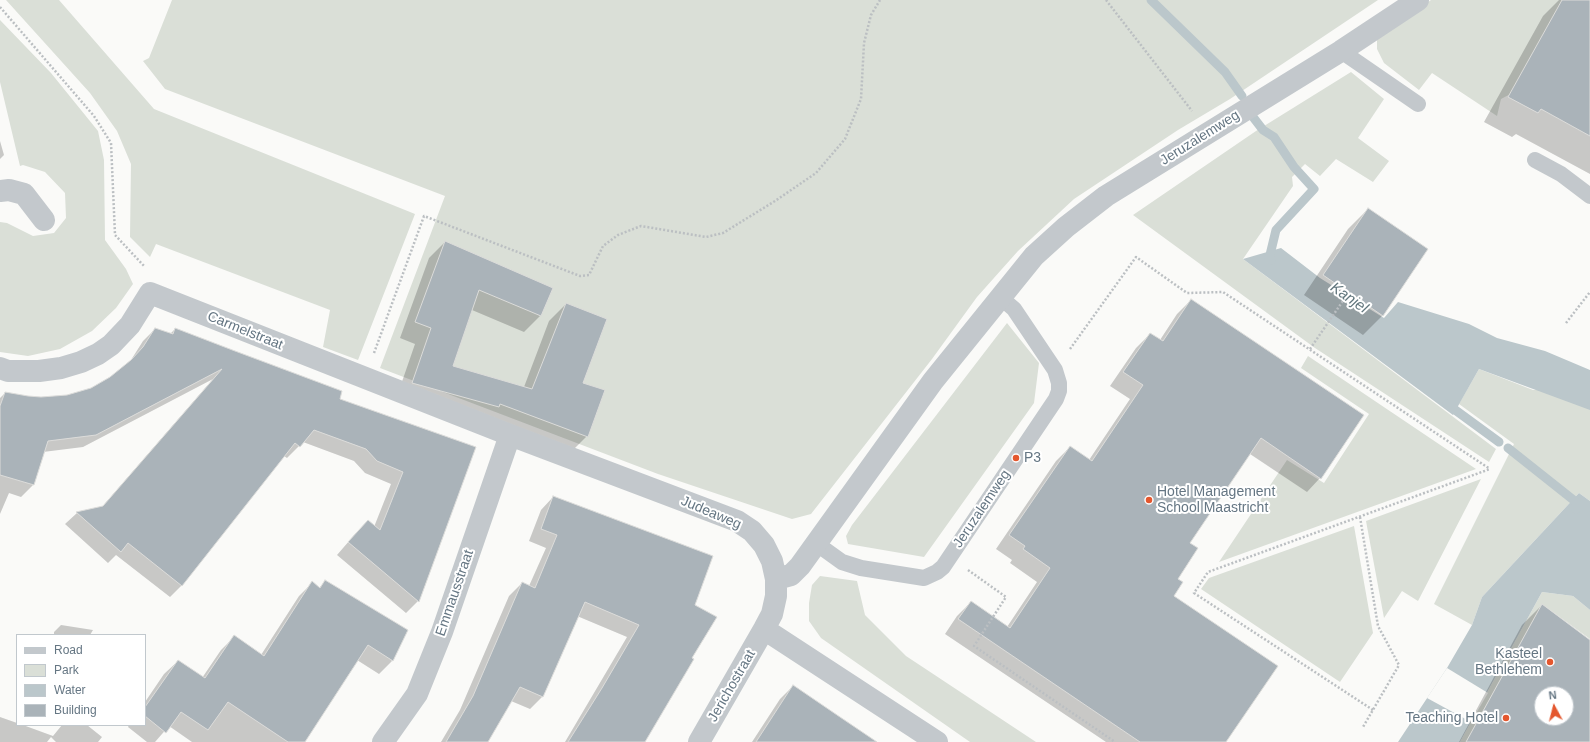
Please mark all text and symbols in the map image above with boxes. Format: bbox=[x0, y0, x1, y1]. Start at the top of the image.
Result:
street label: Jeruzalemweg bbox=[1157, 107, 1243, 169]
water label: Kanjel bbox=[1327, 279, 1371, 317]
street label: Carmelstraat bbox=[205, 308, 285, 354]
place label: P3 bbox=[1024, 450, 1041, 466]
marker: P3 bbox=[1011, 453, 1021, 463]
street label: Jeruzalemweg bbox=[950, 467, 1014, 551]
place label: Hotel Management School Maastricht bbox=[1157, 484, 1275, 516]
street label: Judeaweg bbox=[678, 493, 744, 533]
marker: Hotel Management School Maastricht bbox=[1144, 495, 1154, 505]
street label: Emmausstraat bbox=[432, 548, 478, 638]
legend bbox=[16, 634, 146, 726]
text: Road bbox=[54, 643, 83, 657]
place label: Kasteel Bethlehem bbox=[1475, 646, 1542, 678]
street label: Jerichostraat bbox=[705, 647, 759, 725]
marker: Kasteel Bethlehem bbox=[1545, 657, 1555, 667]
text: Park bbox=[54, 663, 79, 677]
text: Water bbox=[54, 683, 86, 697]
north arrow bbox=[1534, 686, 1574, 726]
text: N bbox=[1548, 689, 1557, 702]
text: Building bbox=[54, 703, 97, 717]
place label: Teaching Hotel bbox=[1405, 710, 1498, 726]
marker: Teaching Hotel bbox=[1501, 713, 1511, 723]

